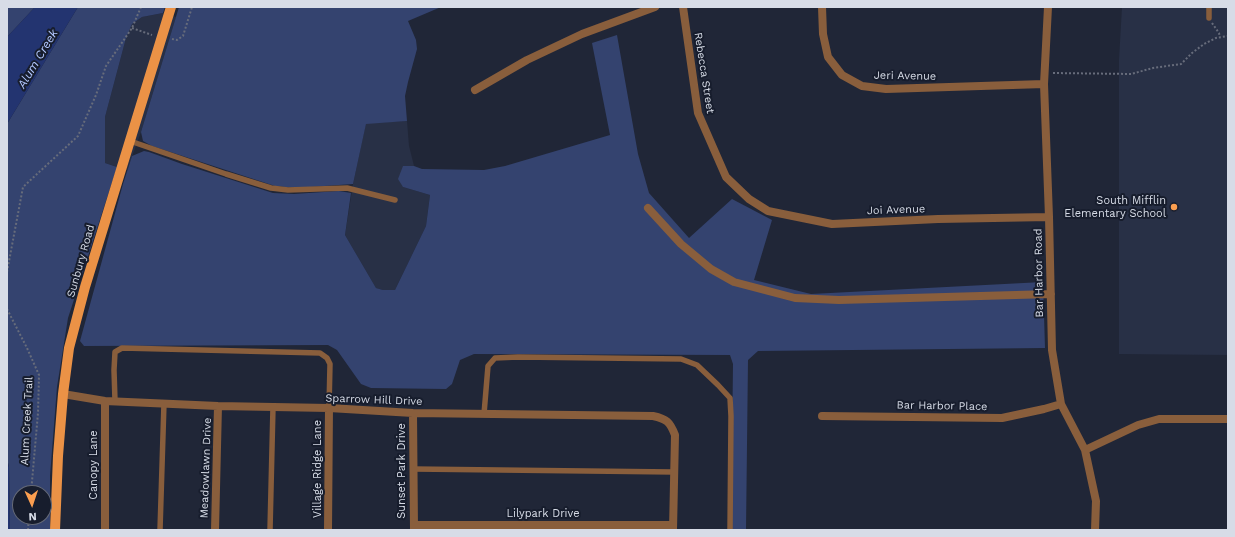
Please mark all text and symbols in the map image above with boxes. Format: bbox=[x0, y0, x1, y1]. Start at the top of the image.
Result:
water label: Alum Creek bbox=[15, 27, 61, 91]
street label: Rebecca Street bbox=[691, 31, 717, 115]
street label: Jeri Avenue bbox=[874, 69, 936, 83]
place label: South Mifflin Elementary School bbox=[1064, 194, 1166, 220]
street label: Joi Avenue bbox=[867, 202, 925, 218]
marker: South Mifflin Elementary School bbox=[1169, 202, 1179, 212]
street label: Sunbury Road bbox=[64, 223, 98, 299]
street label: Bar Harbor Road bbox=[1032, 228, 1046, 318]
street label: Alum Creek Trail bbox=[18, 376, 36, 466]
street label: Sparrow Hill Drive bbox=[325, 392, 423, 408]
street label: Bar Harbor Place bbox=[896, 399, 988, 413]
street label: Meadowlawn Drive bbox=[198, 417, 214, 519]
street label: Village Ridge Lane bbox=[311, 420, 325, 518]
street label: Sunset Park Drive bbox=[395, 423, 409, 519]
street label: Canopy Lane bbox=[87, 430, 101, 500]
north arrow bbox=[12, 485, 52, 525]
street label: Lilypark Drive bbox=[506, 507, 580, 521]
text: N bbox=[28, 510, 37, 523]

